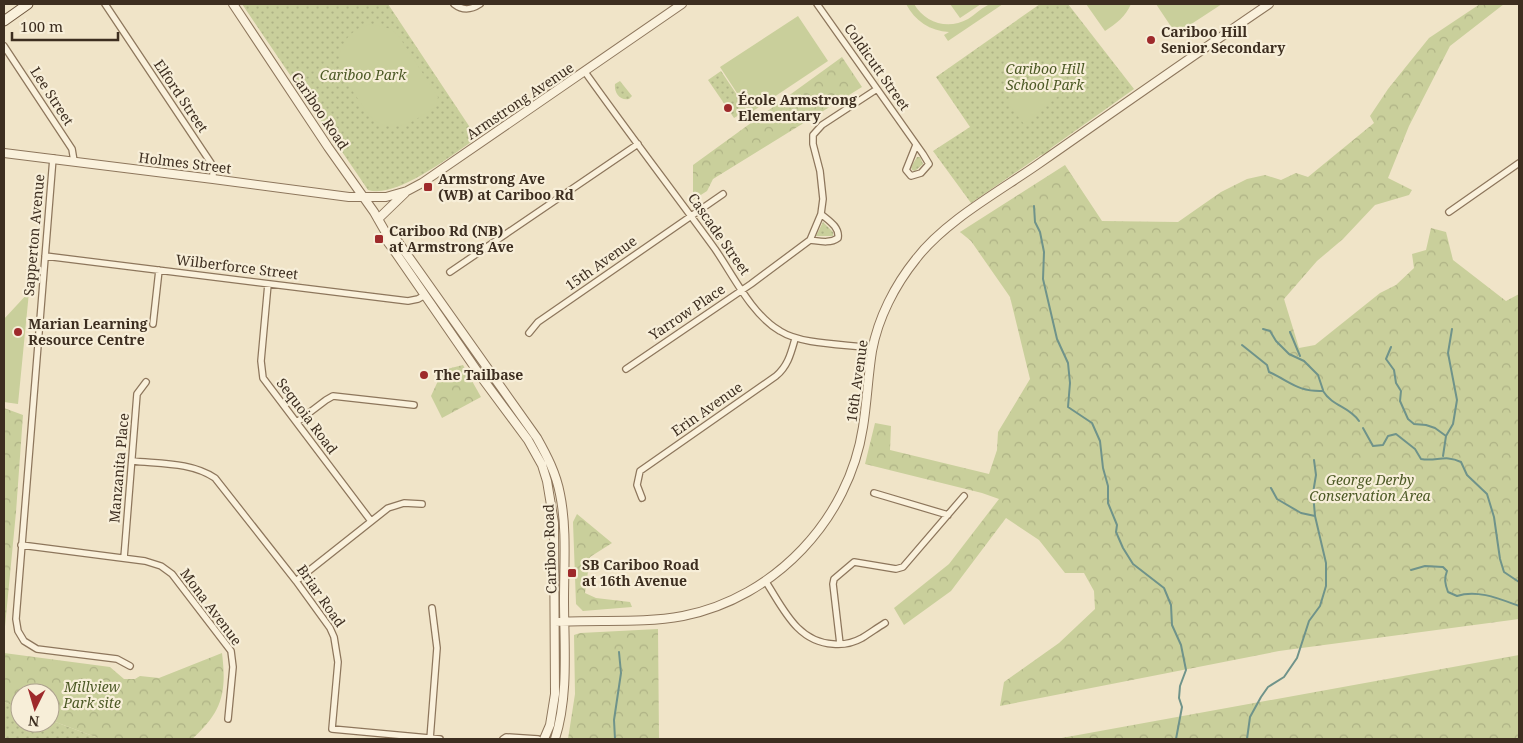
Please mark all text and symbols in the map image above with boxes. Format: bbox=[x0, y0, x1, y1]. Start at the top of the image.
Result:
scale bar bbox=[12, 10, 119, 42]
text: 100 m bbox=[20, 16, 63, 36]
street label: Coldicutt Street bbox=[840, 19, 915, 114]
place label: Cariboo Hill Senior Secondary bbox=[1161, 22, 1286, 57]
marker: Cariboo Hill Senior Secondary bbox=[1145, 34, 1157, 46]
street label: Elford Street bbox=[150, 56, 213, 136]
street label: Armstrong Avenue bbox=[462, 58, 577, 144]
park label: Cariboo Hill School Park bbox=[1005, 59, 1085, 94]
street label: Lee Street bbox=[26, 63, 79, 129]
park label: Cariboo Park bbox=[320, 65, 407, 84]
street label: Cariboo Road bbox=[287, 68, 354, 154]
place label: École Armstrong Elementary bbox=[738, 90, 857, 125]
marker: École Armstrong Elementary bbox=[722, 102, 734, 114]
street label: Holmes Street bbox=[138, 147, 233, 178]
place label: Armstrong Ave (WB) at Cariboo Rd bbox=[438, 169, 574, 204]
street label: Sapperton Avenue bbox=[19, 173, 48, 297]
marker: Armstrong Ave (WB) at Cariboo Rd bbox=[422, 181, 434, 193]
street label: Cascade Street bbox=[684, 189, 755, 279]
place label: Cariboo Rd (NB) at Armstrong Ave bbox=[389, 221, 514, 256]
street label: 15th Avenue bbox=[561, 231, 640, 294]
marker: Cariboo Rd (NB) at Armstrong Ave bbox=[373, 233, 385, 245]
street label: Wilberforce Street bbox=[175, 250, 299, 283]
street label: Yarrow Place bbox=[644, 279, 728, 345]
place label: Marian Learning Resource Centre bbox=[28, 314, 148, 349]
marker: Marian Learning Resource Centre bbox=[12, 326, 24, 338]
street label: 16th Avenue bbox=[841, 338, 872, 423]
place label: The Tailbase bbox=[434, 365, 523, 384]
marker: The Tailbase bbox=[418, 369, 430, 381]
street label: Sequoia Road bbox=[273, 374, 342, 458]
street label: Erin Avenue bbox=[667, 377, 746, 440]
street label: Manzanita Place bbox=[104, 412, 133, 524]
park label: George Derby Conservation Area bbox=[1309, 470, 1432, 505]
street label: Cariboo Road bbox=[538, 503, 561, 594]
place label: SB Cariboo Road at 16th Avenue bbox=[582, 555, 699, 590]
street label: Briar Road bbox=[293, 561, 350, 631]
street label: Mona Avenue bbox=[176, 564, 247, 649]
marker: SB Cariboo Road at 16th Avenue bbox=[566, 567, 578, 579]
park label: Millview Park site bbox=[62, 677, 121, 712]
north arrow bbox=[10, 683, 60, 733]
text: N bbox=[27, 712, 40, 731]

